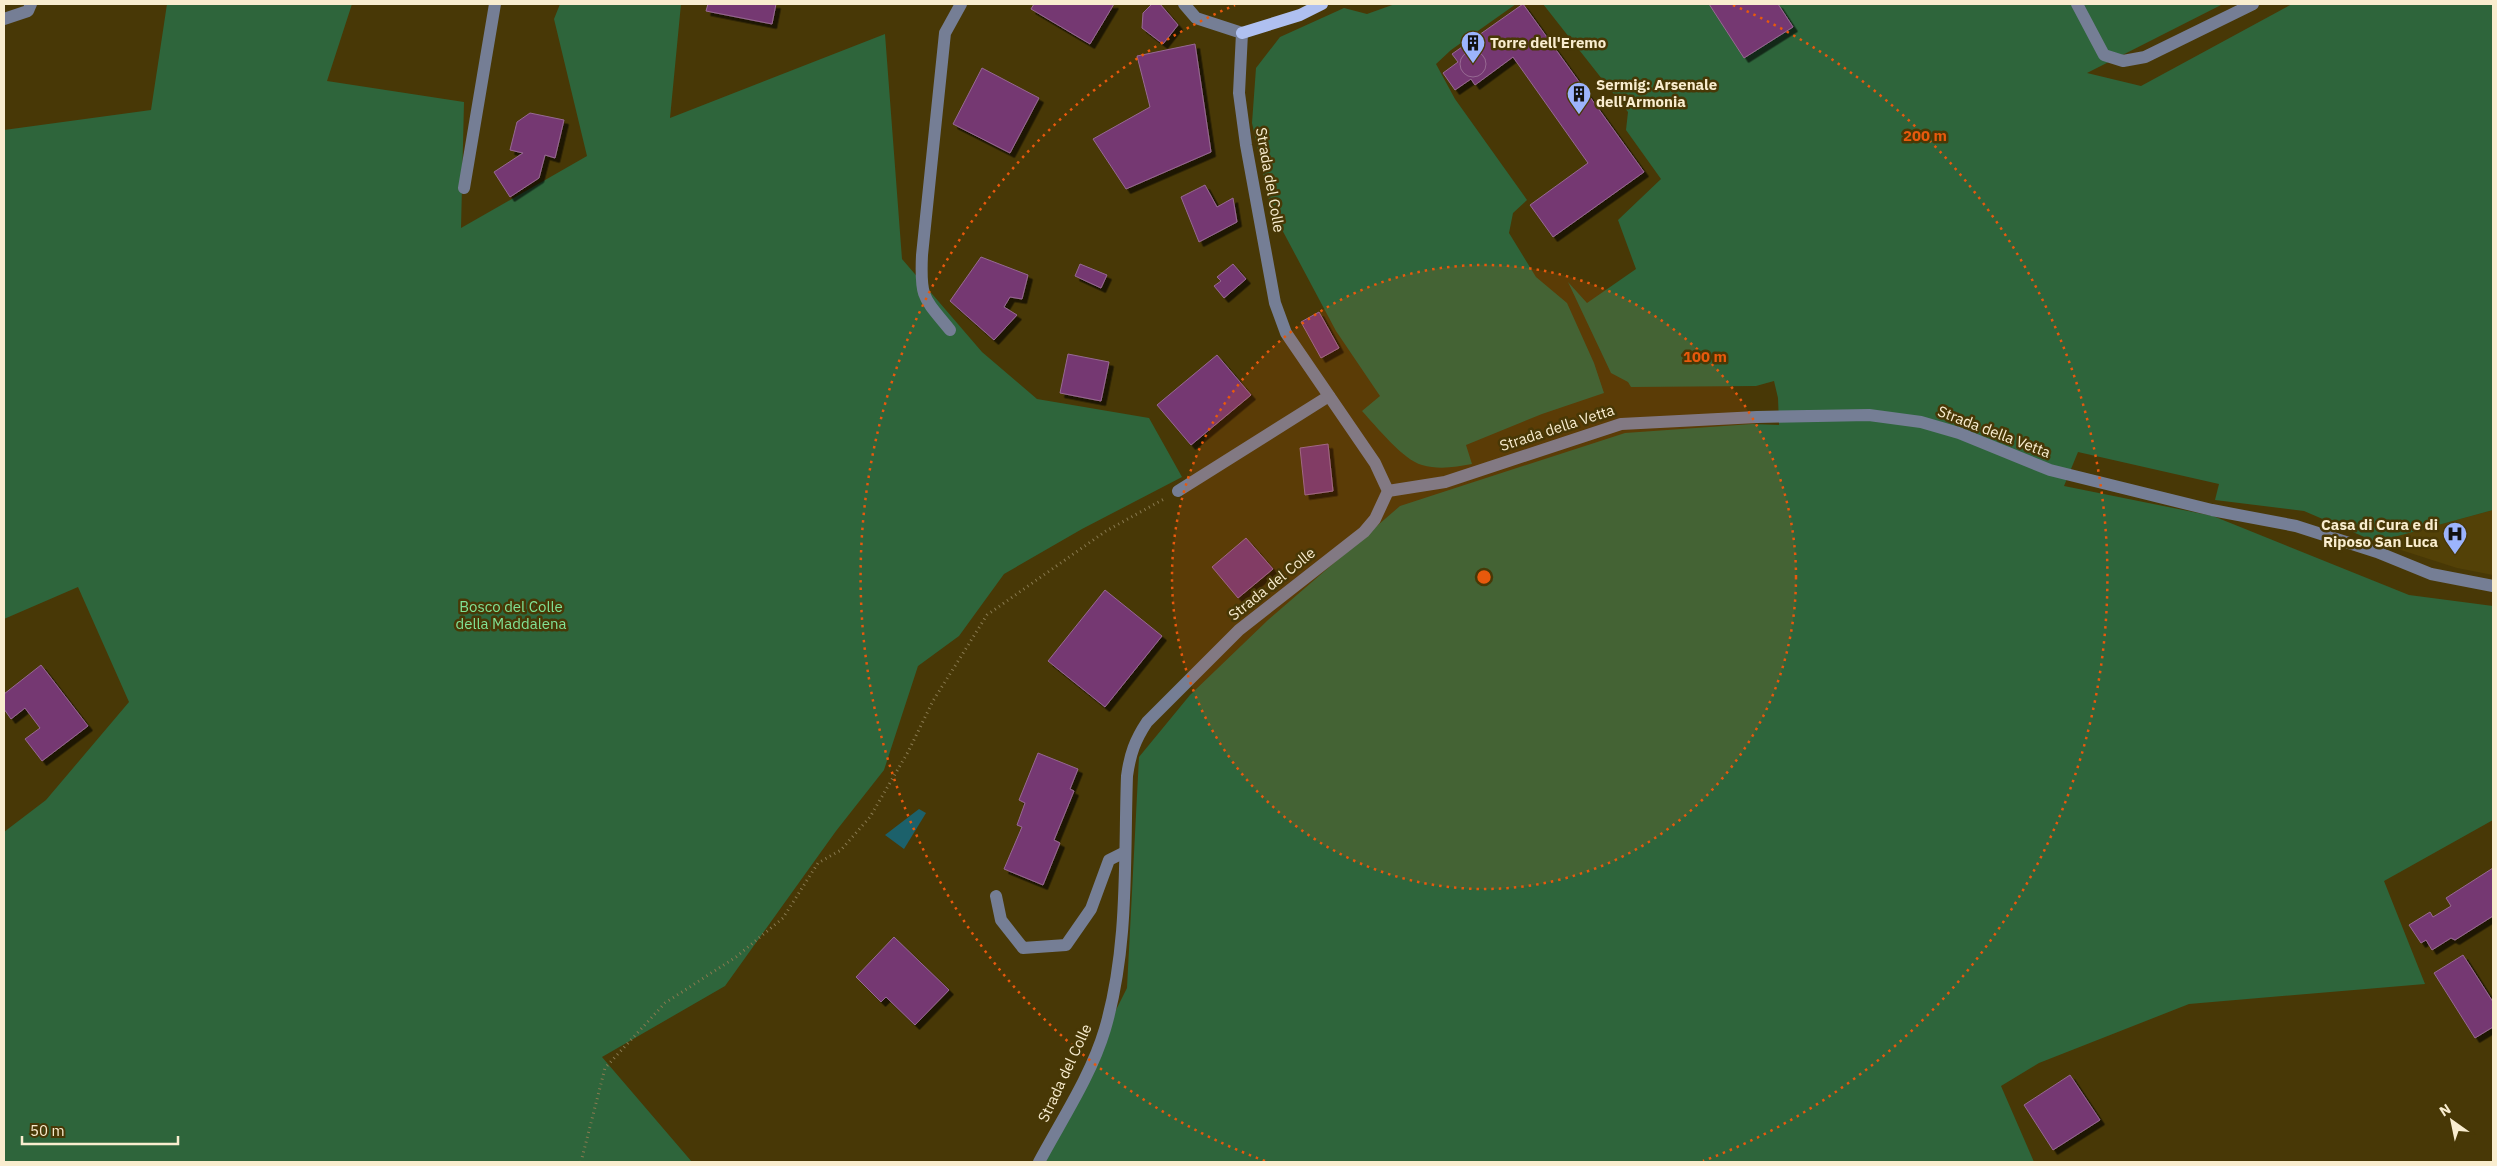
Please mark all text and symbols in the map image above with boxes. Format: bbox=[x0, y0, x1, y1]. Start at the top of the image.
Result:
building icon: Torre dell'Eremo bbox=[1460, 30, 1486, 64]
place label: Torre dell'Eremo bbox=[1490, 33, 1606, 52]
place label: Sermig: Arsenale dell'Armonia bbox=[1596, 75, 1717, 111]
building icon: Sermig: Arsenale dell'Armonia bbox=[1566, 81, 1592, 115]
street label: Strada del Colle bbox=[1252, 126, 1289, 234]
text: 200 m bbox=[1903, 126, 1947, 145]
text: 100 m bbox=[1683, 347, 1727, 366]
street label: Strada della Vetta bbox=[1497, 400, 1617, 455]
street label: Strada della Vetta bbox=[1935, 401, 2053, 462]
place label: Casa di Cura e di Riposo San Luca bbox=[2321, 515, 2438, 551]
hospital icon: Casa di Cura e di Riposo San Luca bbox=[2442, 521, 2468, 555]
street label: Strada del Colle bbox=[1224, 543, 1319, 624]
centre of rings bbox=[1475, 568, 1493, 586]
park label: Bosco del Colle della Maddalena bbox=[455, 597, 567, 633]
street label: Strada del Colle bbox=[1033, 1021, 1096, 1125]
north arrow bbox=[2427, 1096, 2477, 1146]
text: N bbox=[2436, 1100, 2454, 1120]
scale bar bbox=[22, 1114, 179, 1146]
text: 50 m bbox=[30, 1121, 65, 1140]

